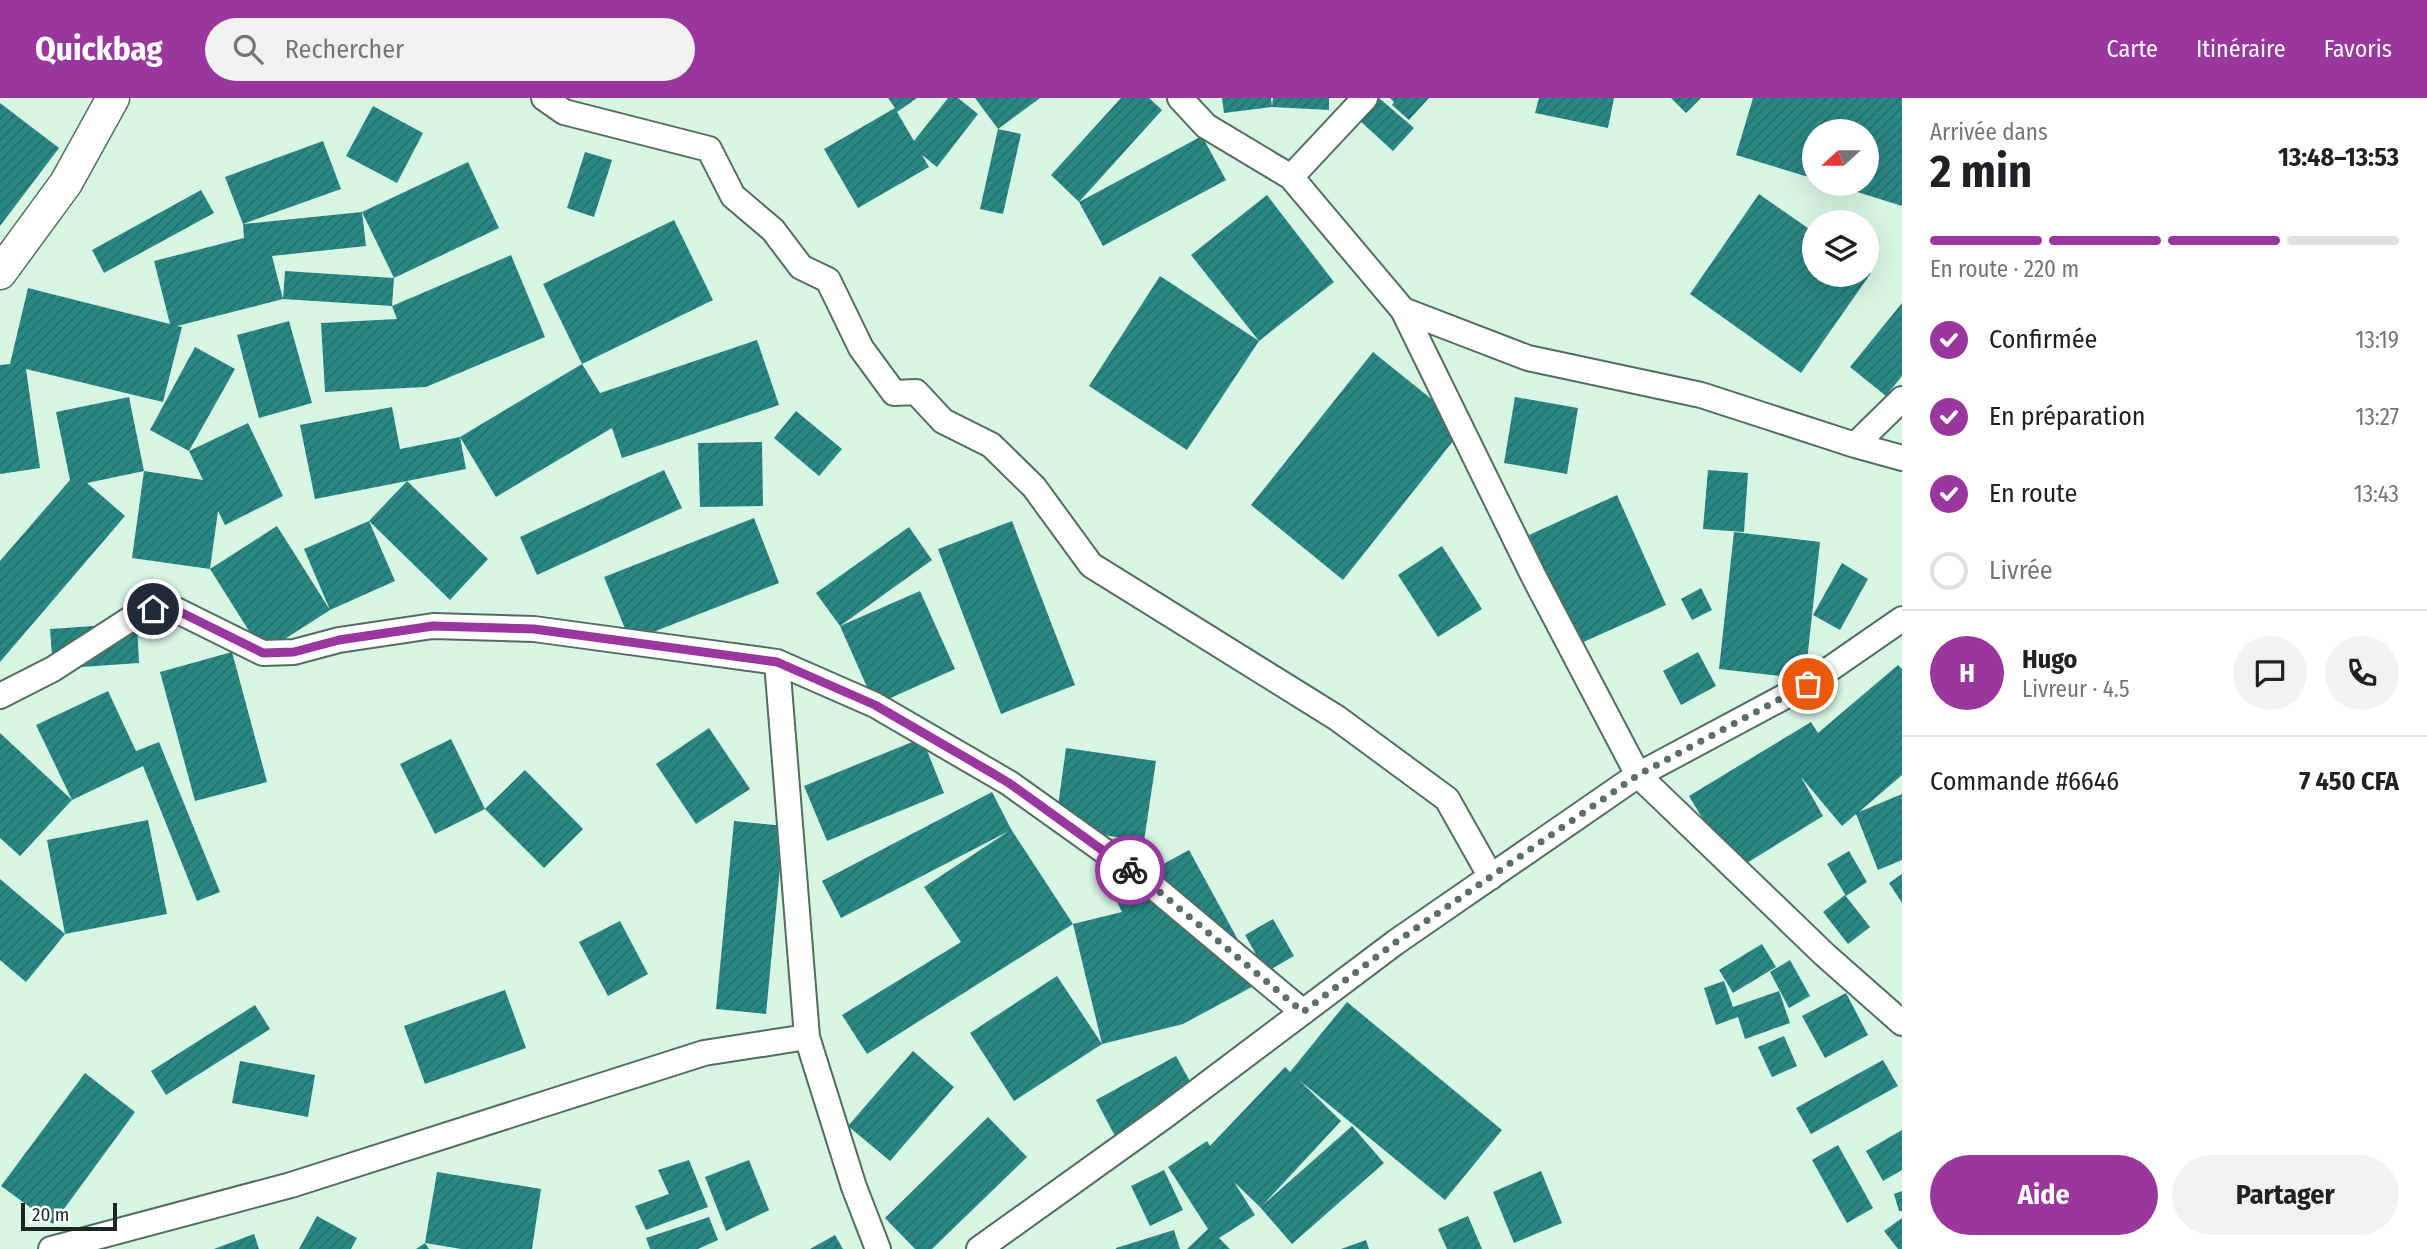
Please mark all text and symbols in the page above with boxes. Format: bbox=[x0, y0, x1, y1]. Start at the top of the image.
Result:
search box bbox=[205, 18, 695, 81]
text: Quickbag bbox=[35, 29, 163, 69]
icon: search bbox=[229, 30, 267, 68]
text: Rechercher bbox=[285, 34, 404, 65]
text: Carte bbox=[2107, 35, 2158, 63]
text: Itinéraire bbox=[2196, 35, 2286, 63]
text: Favoris bbox=[2324, 35, 2392, 63]
text: Arrivée dans bbox=[1930, 118, 2048, 146]
north arrow bbox=[1802, 119, 1880, 196]
map controls bbox=[1802, 119, 1879, 287]
text: 13:48–13:53 bbox=[2278, 142, 2399, 173]
text: 2 min bbox=[1930, 144, 2032, 199]
button: layers bbox=[1802, 210, 1879, 287]
text: En route · 220 m bbox=[1930, 255, 2079, 283]
icon: check bbox=[1930, 321, 1968, 359]
text: Confirmée bbox=[1989, 324, 2097, 355]
text: 13:19 bbox=[2356, 326, 2399, 354]
icon: check bbox=[1930, 398, 1968, 436]
text: En préparation bbox=[1989, 401, 2146, 432]
text: 13:27 bbox=[2355, 403, 2399, 431]
icon: check bbox=[1930, 475, 1968, 513]
text: En route bbox=[1989, 478, 2077, 509]
text: 13:43 bbox=[2354, 480, 2399, 508]
text: Livrée bbox=[1989, 555, 2053, 586]
pin bbox=[123, 579, 183, 639]
icon: home bbox=[134, 590, 172, 628]
button: chat bbox=[2233, 636, 2307, 710]
button: phone bbox=[2325, 636, 2399, 710]
text: Hugo bbox=[2022, 644, 2077, 675]
pin bbox=[1778, 654, 1838, 714]
text: H bbox=[1959, 658, 1975, 689]
icon: bag bbox=[1789, 665, 1827, 703]
text: Livreur · 4.5 bbox=[2022, 675, 2130, 703]
text: Commande #6646 bbox=[1930, 766, 2119, 797]
text: 7 450 CFA bbox=[2299, 766, 2399, 797]
courier bbox=[1095, 835, 1165, 905]
icon: bike bbox=[1111, 851, 1149, 889]
button: Aide bbox=[1930, 1155, 2158, 1235]
button: Partager bbox=[2172, 1155, 2399, 1235]
scale bar bbox=[21, 1200, 117, 1232]
text: 20 m bbox=[32, 1203, 69, 1226]

